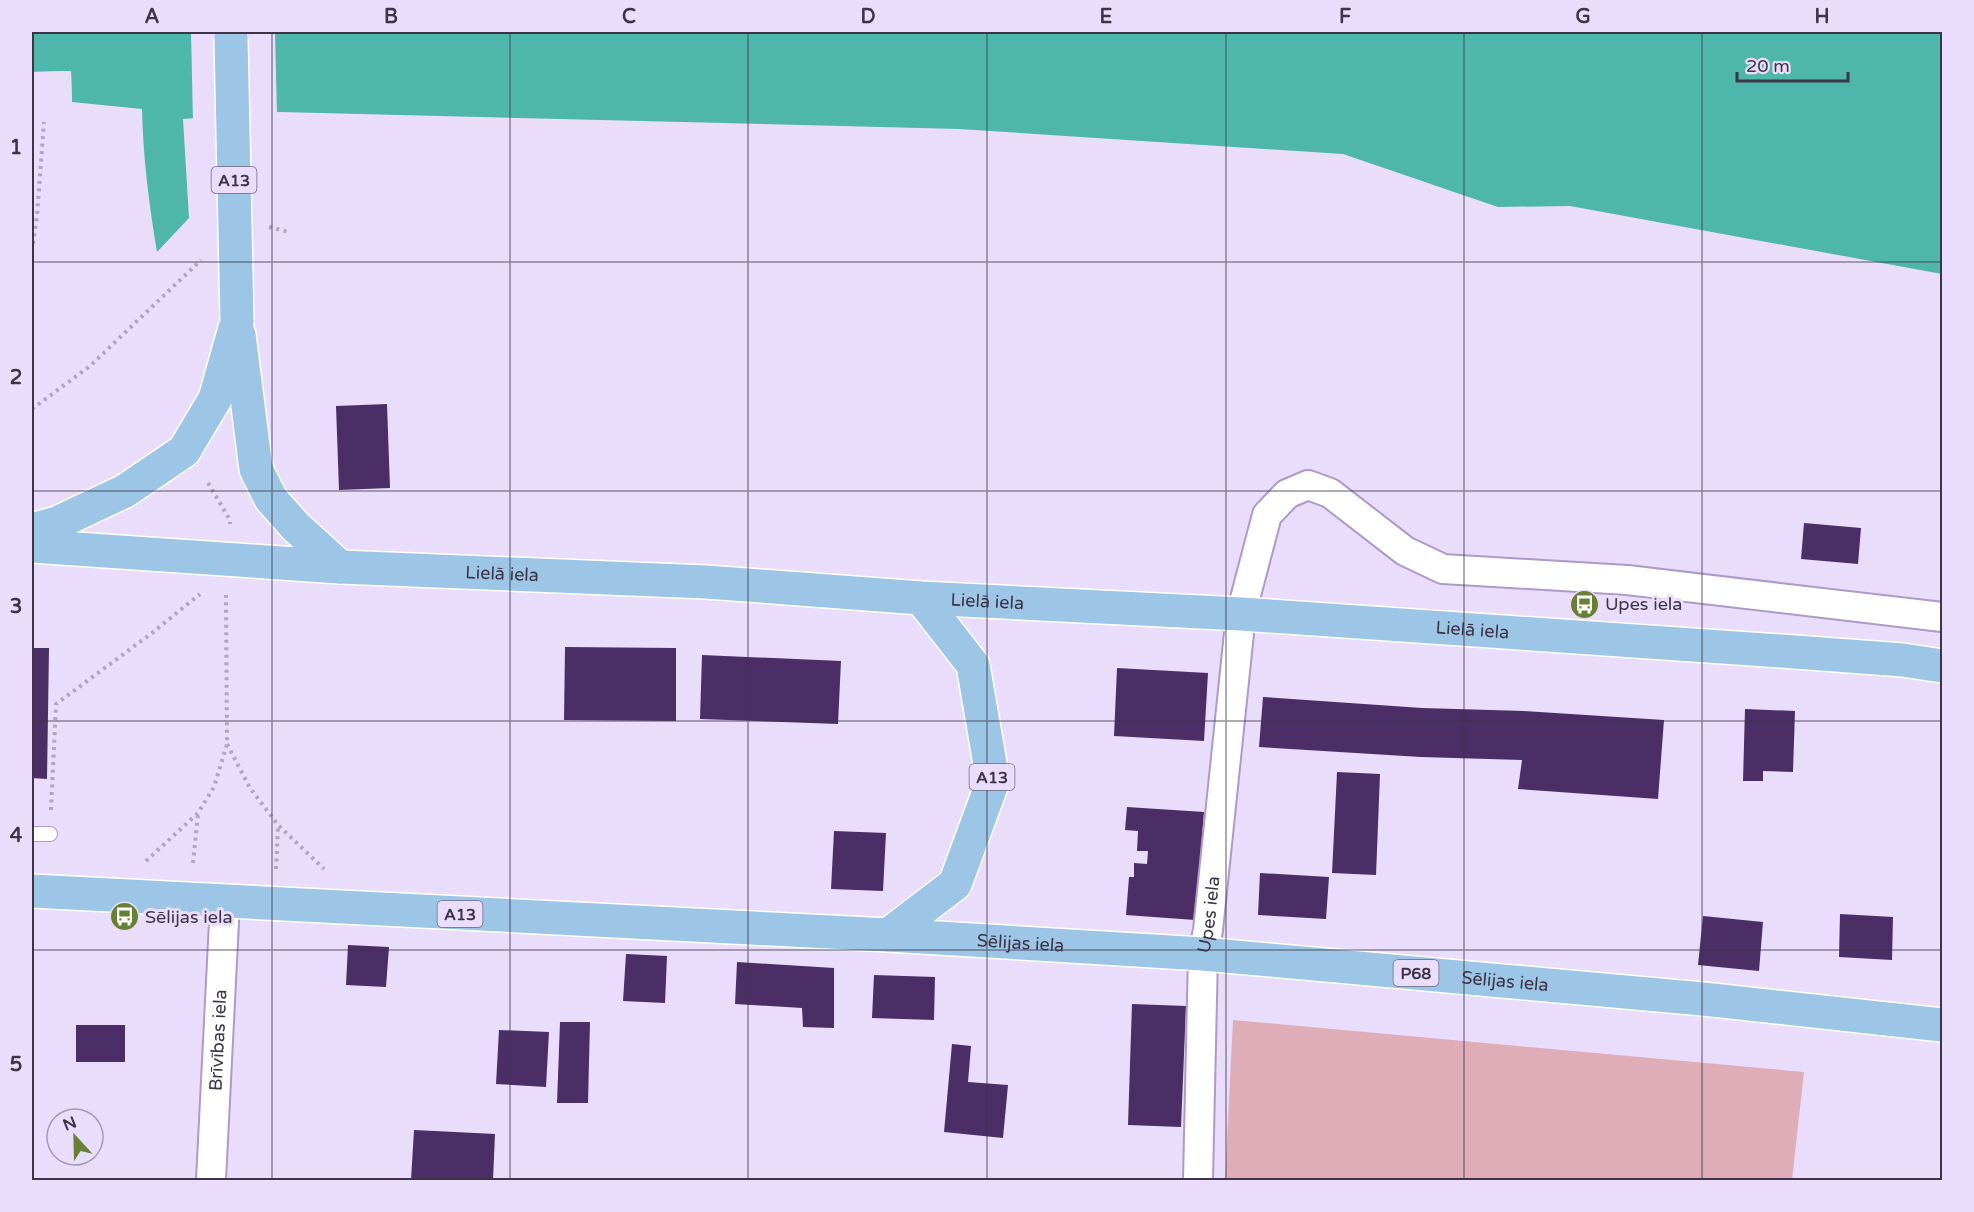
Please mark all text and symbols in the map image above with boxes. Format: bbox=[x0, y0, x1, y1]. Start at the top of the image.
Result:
text: A bbox=[145, 5, 160, 29]
text: B bbox=[384, 5, 398, 29]
text: C bbox=[622, 5, 636, 29]
text: D bbox=[860, 5, 876, 29]
text: E bbox=[1100, 5, 1113, 29]
text: F bbox=[1339, 5, 1351, 29]
text: G bbox=[1575, 5, 1591, 29]
text: H bbox=[1814, 5, 1830, 29]
scale bar bbox=[1737, 45, 1848, 83]
text: 20 m bbox=[1746, 55, 1790, 77]
text: 1 bbox=[10, 136, 22, 160]
road number: A13 bbox=[212, 167, 256, 193]
text: 2 bbox=[10, 366, 22, 390]
street label: Lielā iela bbox=[465, 561, 539, 586]
street label: Lielā iela bbox=[950, 588, 1025, 614]
bus stop icon: Upes iela bbox=[1568, 588, 1600, 620]
place label: Upes iela bbox=[1605, 593, 1682, 615]
text: 3 bbox=[10, 595, 22, 619]
street label: Lielā iela bbox=[1435, 616, 1510, 643]
road number: A13 bbox=[970, 764, 1014, 790]
text: 4 bbox=[10, 824, 23, 848]
street label: Upes iela bbox=[1192, 875, 1225, 955]
bus stop icon: Sēlijas iela bbox=[108, 901, 140, 933]
road number: A13 bbox=[438, 901, 482, 927]
place label: Sēlijas iela bbox=[145, 906, 233, 928]
street label: Sēlijas iela bbox=[976, 929, 1065, 957]
road number: P68 bbox=[1394, 960, 1438, 986]
street label: Sēlijas iela bbox=[1460, 966, 1550, 996]
street label: Brīvības iela bbox=[204, 989, 232, 1092]
text: 5 bbox=[10, 1053, 22, 1077]
north arrow bbox=[45, 1107, 105, 1167]
text: N bbox=[60, 1112, 79, 1136]

